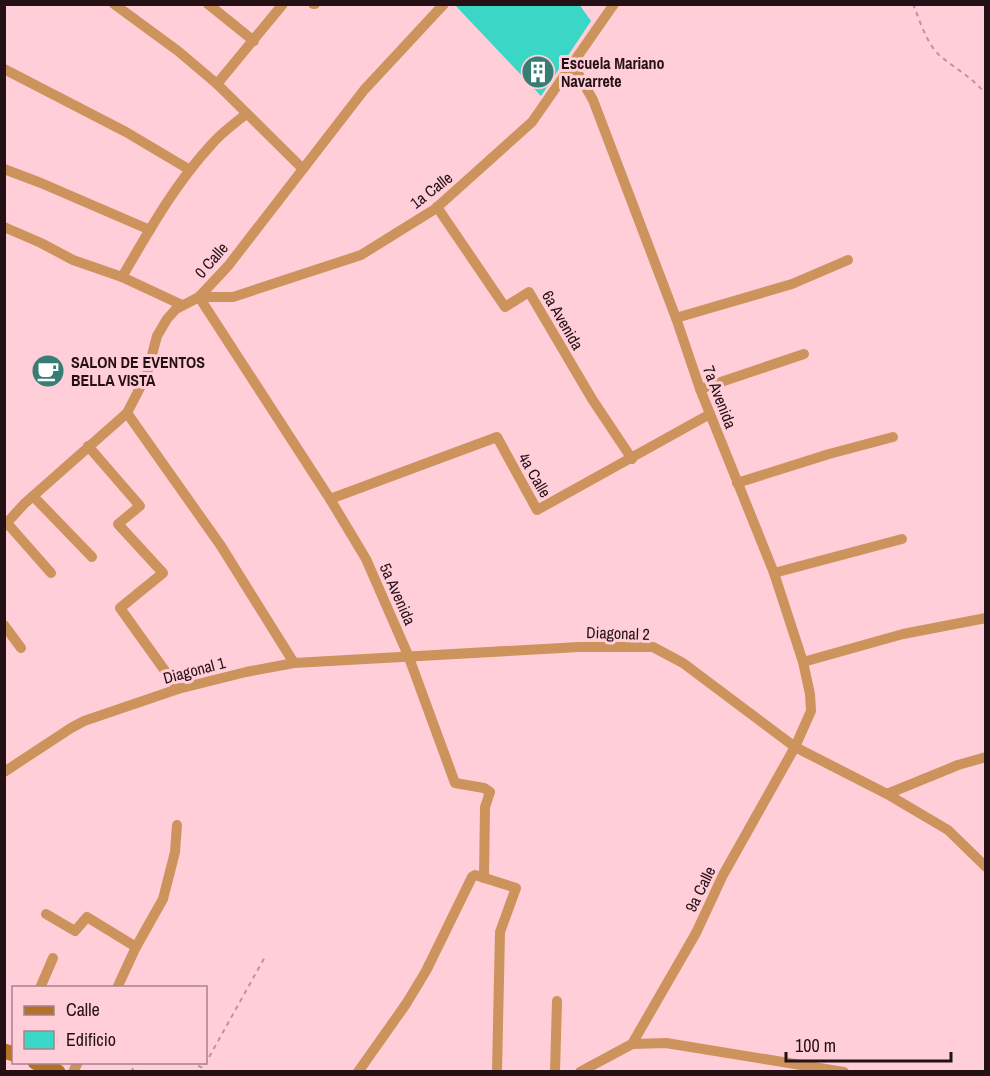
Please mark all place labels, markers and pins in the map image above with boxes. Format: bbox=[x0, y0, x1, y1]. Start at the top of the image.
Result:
place label: Escuela Mariano Navarrete bbox=[561, 52, 665, 92]
building icon: Escuela Mariano Navarrete bbox=[520, 54, 556, 90]
place label: SALON DE EVENTOS BELLA VISTA bbox=[71, 351, 205, 391]
cafe icon: SALON DE EVENTOS BELLA VISTA bbox=[30, 353, 66, 389]

